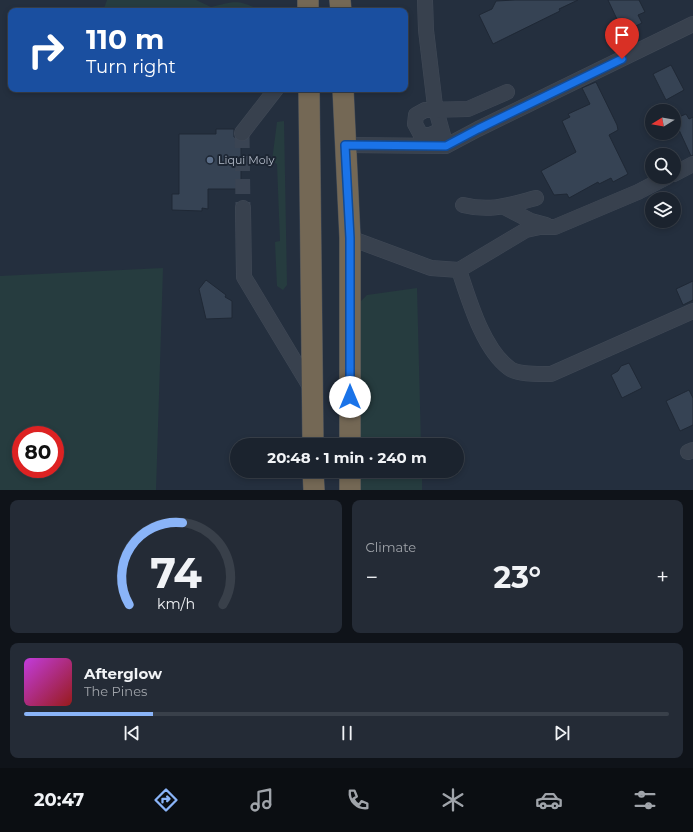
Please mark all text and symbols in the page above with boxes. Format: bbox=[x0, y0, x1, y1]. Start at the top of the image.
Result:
pin bbox=[605, 18, 639, 59]
text: 110 m bbox=[86, 22, 164, 56]
icon: right bbox=[20, 24, 72, 76]
icon: arrive bbox=[611, 24, 633, 46]
text: Turn right bbox=[86, 56, 176, 78]
north arrow bbox=[645, 104, 681, 140]
map controls bbox=[645, 104, 681, 228]
button: search bbox=[645, 148, 681, 184]
place label: Liqui Moly bbox=[218, 153, 274, 167]
marker: Liqui Moly bbox=[205, 155, 215, 165]
button: layers bbox=[645, 192, 681, 228]
position arrow bbox=[329, 376, 371, 418]
speed limit sign: 80 bbox=[12, 426, 64, 478]
text: 20:48 · 1 min · 240 m bbox=[267, 448, 427, 467]
text: Climate bbox=[366, 539, 416, 555]
text: 74 bbox=[150, 547, 202, 597]
text: 23° bbox=[493, 559, 541, 596]
text: − bbox=[366, 564, 378, 591]
text: + bbox=[656, 564, 669, 591]
text: km/h bbox=[157, 594, 195, 612]
text: Afterglow bbox=[84, 664, 162, 683]
text: The Pines bbox=[84, 683, 147, 699]
icon: previous bbox=[121, 722, 143, 744]
icon: pause bbox=[336, 722, 358, 744]
icon: next bbox=[551, 722, 573, 744]
icon: directions bbox=[152, 786, 180, 814]
icon: music bbox=[248, 786, 276, 814]
icon: phone bbox=[344, 786, 372, 814]
icon: climate bbox=[439, 786, 467, 814]
icon: car bbox=[535, 786, 563, 814]
icon: filters bbox=[631, 786, 659, 814]
text: 20:47 bbox=[34, 789, 84, 811]

